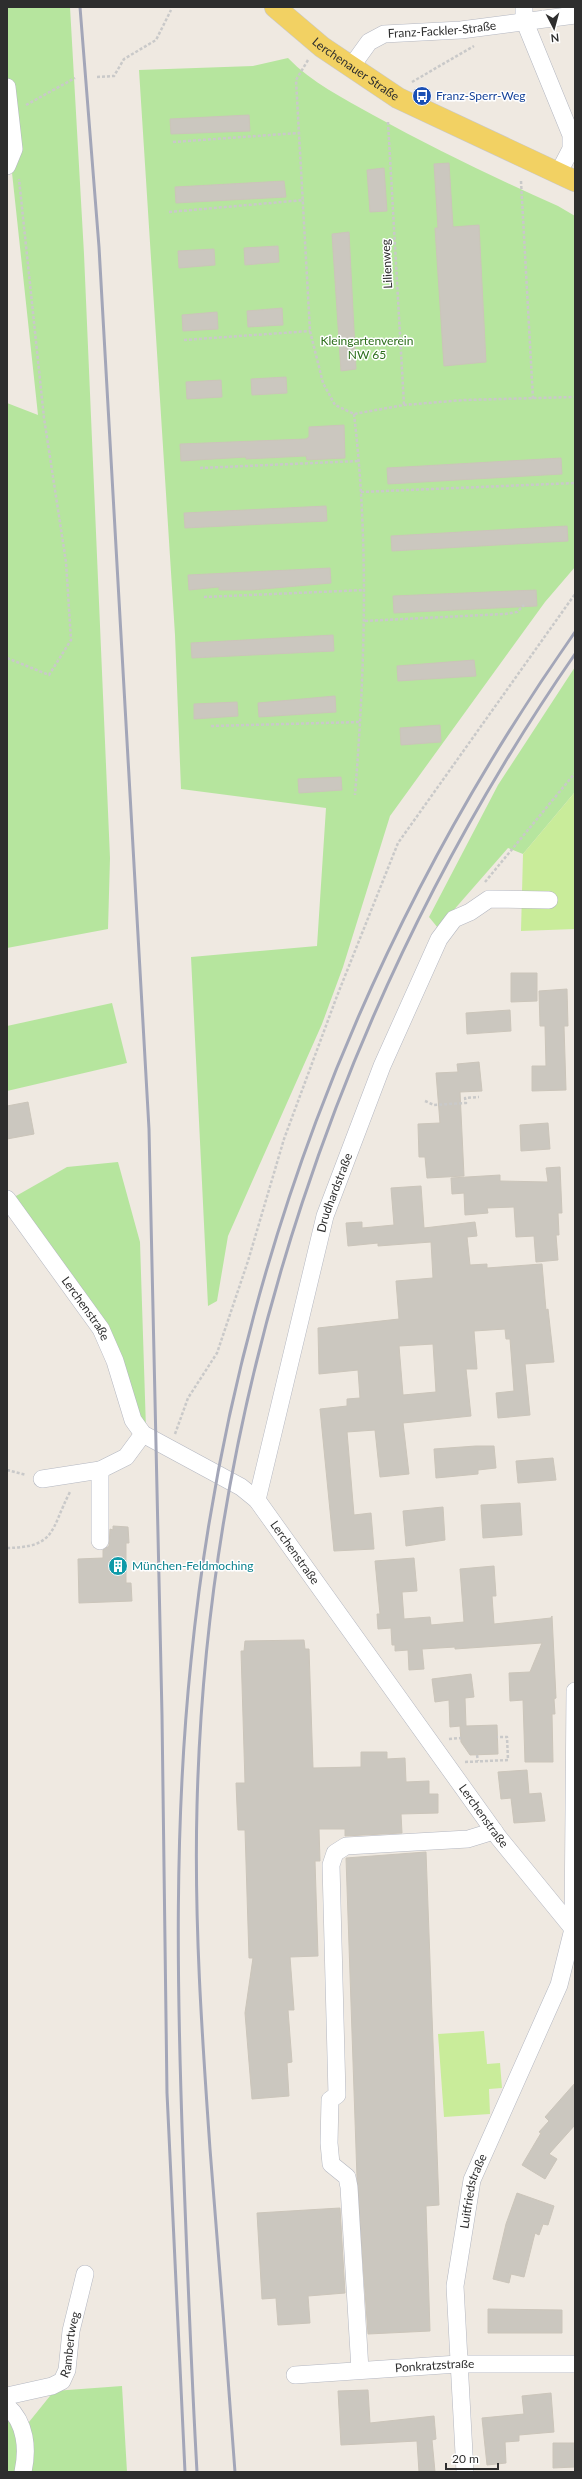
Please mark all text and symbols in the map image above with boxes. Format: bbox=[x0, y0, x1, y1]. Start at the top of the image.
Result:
north arrow bbox=[534, 8, 574, 48]
street label: Franz-Fackler-Straße bbox=[387, 17, 497, 41]
text: N bbox=[550, 32, 560, 45]
street label: Lerchenauer Straße bbox=[309, 34, 402, 104]
bus stop icon: Franz-Sperr-Weg bbox=[411, 85, 433, 107]
place label: Franz-Sperr-Weg bbox=[436, 88, 526, 103]
street label: Lilienweg bbox=[378, 239, 395, 289]
park label: Kleingartenverein NW 65 bbox=[321, 333, 413, 362]
street label: Drudhardstraße bbox=[313, 1151, 355, 1234]
street label: Lerchenstraße bbox=[59, 1273, 113, 1343]
street label: Lerchenstraße bbox=[267, 1518, 323, 1587]
building icon: München-Feldmoching bbox=[107, 1555, 129, 1577]
place label: München-Feldmoching bbox=[132, 1558, 253, 1573]
street label: Lerchenstraße bbox=[456, 1781, 512, 1850]
street label: Luitfriedstraße bbox=[456, 2151, 490, 2230]
street label: Rambertweg bbox=[56, 2310, 83, 2380]
street label: Ponkratzstraße bbox=[394, 2356, 474, 2375]
scale bar bbox=[446, 2445, 498, 2471]
text: 20 m bbox=[452, 2451, 479, 2466]

